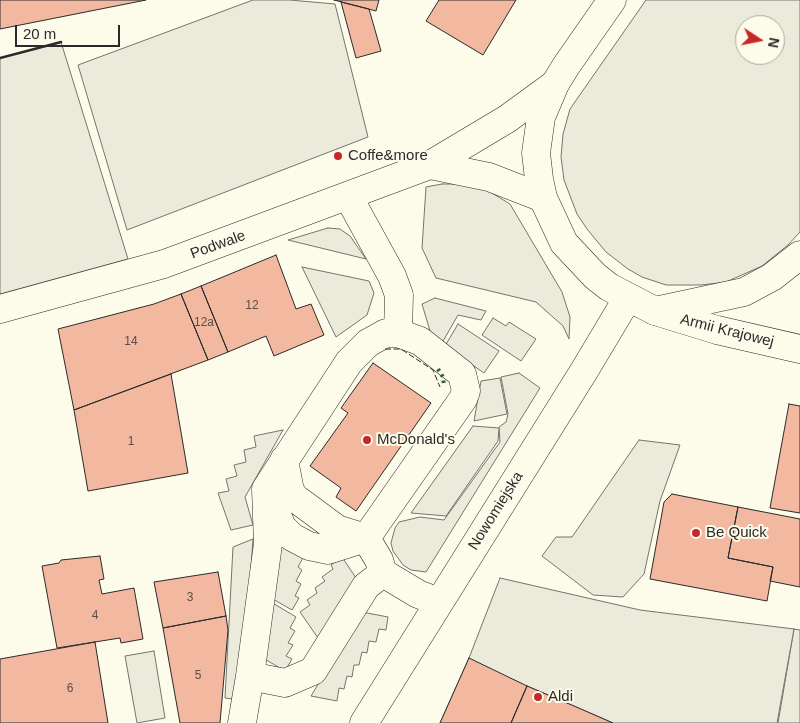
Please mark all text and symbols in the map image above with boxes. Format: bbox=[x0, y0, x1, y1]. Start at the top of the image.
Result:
scale bar bbox=[18, 15, 122, 47]
north arrow bbox=[735, 15, 785, 65]
text: 20 m bbox=[23, 25, 56, 42]
text: N bbox=[765, 36, 783, 49]
place label: Coffe&more bbox=[348, 147, 428, 165]
marker: Coffe&more bbox=[332, 150, 344, 162]
street label: Podwale bbox=[188, 227, 248, 263]
house number: 12 bbox=[245, 299, 259, 313]
street label: Armii Krajowej bbox=[678, 311, 776, 351]
house number: 12a bbox=[194, 316, 214, 330]
house number: 14 bbox=[124, 335, 138, 349]
place label: McDonald's bbox=[377, 431, 455, 449]
marker: McDonald's bbox=[361, 434, 373, 446]
house number: 1 bbox=[128, 435, 134, 449]
street label: Nowomiejska bbox=[465, 468, 527, 554]
place label: Be Quick bbox=[706, 524, 767, 542]
marker: Be Quick bbox=[690, 527, 702, 539]
house number: 3 bbox=[187, 591, 193, 605]
house number: 4 bbox=[92, 609, 98, 623]
house number: 5 bbox=[195, 669, 201, 683]
house number: 6 bbox=[67, 682, 73, 696]
place label: Aldi bbox=[548, 688, 573, 706]
marker: Aldi bbox=[532, 691, 544, 703]

